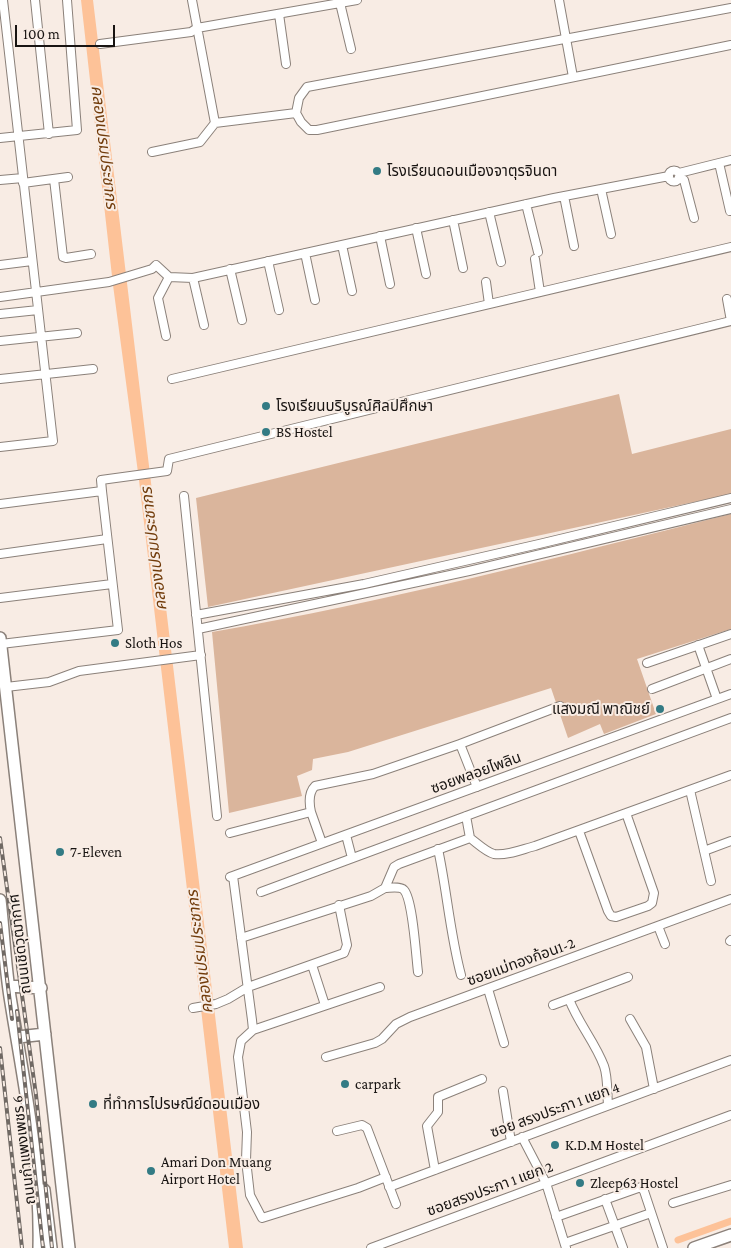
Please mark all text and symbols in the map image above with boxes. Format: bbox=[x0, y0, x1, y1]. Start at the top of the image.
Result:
scale bar bbox=[18, 15, 118, 47]
text: 100 m bbox=[23, 26, 60, 42]
water label: คลองเปรมประชากร bbox=[87, 84, 121, 210]
place label: โรงเรียนดอนเมืองจาตุรจินดา bbox=[387, 162, 557, 180]
marker: โรงเรียนดอนเมืองจาตุรจินดา bbox=[371, 165, 383, 177]
place label: โรงเรียนบริบูรณ์ศิลปศึกษา bbox=[276, 397, 433, 415]
marker: โรงเรียนบริบูรณ์ศิลปศึกษา bbox=[260, 400, 272, 412]
place label: BS Hostel bbox=[276, 423, 333, 441]
marker: BS Hostel bbox=[260, 426, 272, 438]
water label: คลองเปรมประชากร bbox=[137, 486, 171, 612]
place label: Sloth Hos bbox=[125, 634, 182, 652]
marker: Sloth Hos bbox=[109, 637, 121, 649]
place label: แสงมณี พาณิชย์ bbox=[552, 700, 650, 718]
marker: แสงมณี พาณิชย์ bbox=[654, 703, 666, 715]
street label: ซอยพลอยไพลิน bbox=[428, 748, 524, 798]
place label: 7-Eleven bbox=[70, 843, 122, 861]
marker: 7-Eleven bbox=[54, 846, 66, 858]
water label: คลองเปรมประชากร bbox=[183, 889, 217, 1015]
street label: ถนนเชิดวุฒากาศ bbox=[5, 893, 35, 995]
street label: ซอยแม่ทองก้อน1-2 bbox=[465, 934, 577, 990]
place label: carpark bbox=[355, 1075, 401, 1093]
marker: carpark bbox=[339, 1078, 351, 1090]
street label: ซอย สรงประภา 1 แยก 4 bbox=[488, 1078, 622, 1142]
street label: ถนนกำแพงเพชร 6 bbox=[8, 1094, 40, 1206]
place label: ที่ทำการไปรษณีย์ดอนเมือง bbox=[103, 1095, 260, 1113]
marker: ที่ทำการไปรษณีย์ดอนเมือง bbox=[87, 1098, 99, 1110]
place label: K.D.M Hostel bbox=[565, 1136, 644, 1154]
marker: K.D.M Hostel bbox=[549, 1139, 561, 1151]
place label: Amari Don Muang Airport Hotel bbox=[161, 1153, 272, 1188]
street label: ซอยสรงประภา 1 แยก 2 bbox=[424, 1158, 556, 1220]
marker: Amari Don Muang Airport Hotel bbox=[145, 1165, 157, 1177]
place label: Zleep63 Hostel bbox=[590, 1174, 678, 1192]
marker: Zleep63 Hostel bbox=[574, 1177, 586, 1189]

